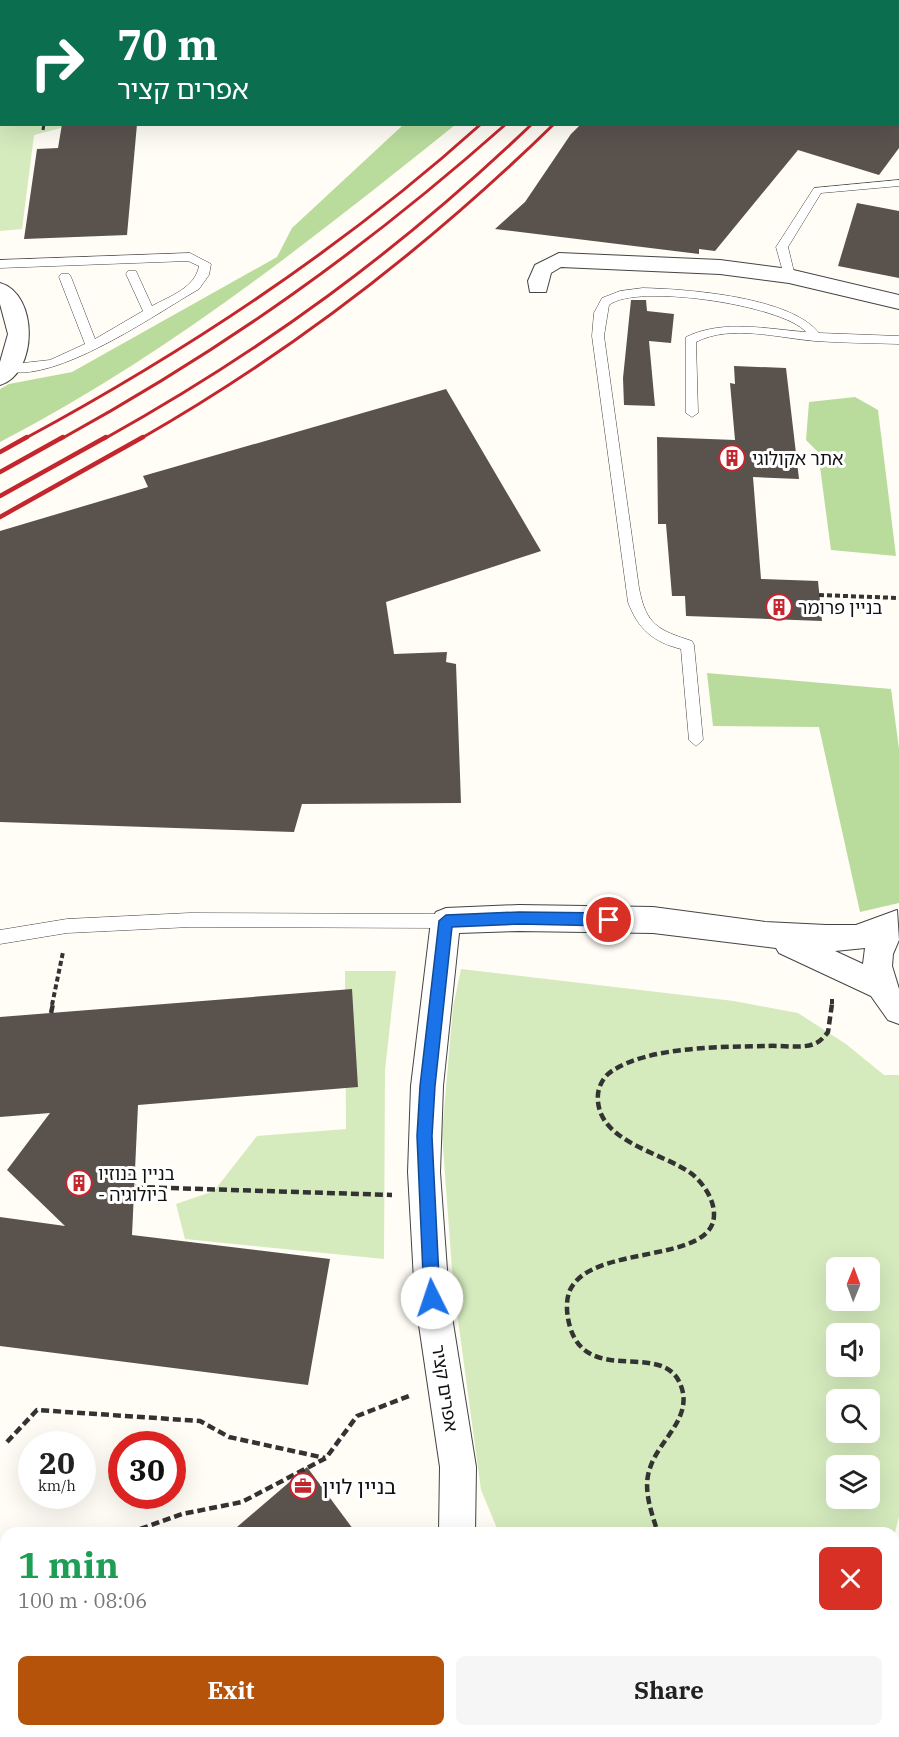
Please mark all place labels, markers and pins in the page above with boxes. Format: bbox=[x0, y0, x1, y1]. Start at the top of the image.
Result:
building icon: אתר אקולוגי bbox=[717, 443, 747, 473]
place label: אתר אקולוגי bbox=[752, 447, 843, 470]
building icon: בניין פרומר bbox=[764, 592, 794, 622]
place label: בניין פרומר bbox=[798, 596, 883, 619]
pin bbox=[583, 894, 634, 945]
place label: בניין בנוזיו - ביולוגיה bbox=[98, 1162, 175, 1206]
building icon: בניין בנוזיו - ביולוגיה bbox=[64, 1168, 94, 1198]
office icon: בניין לוין bbox=[288, 1471, 318, 1501]
place label: בניין לוין bbox=[322, 1472, 396, 1500]

